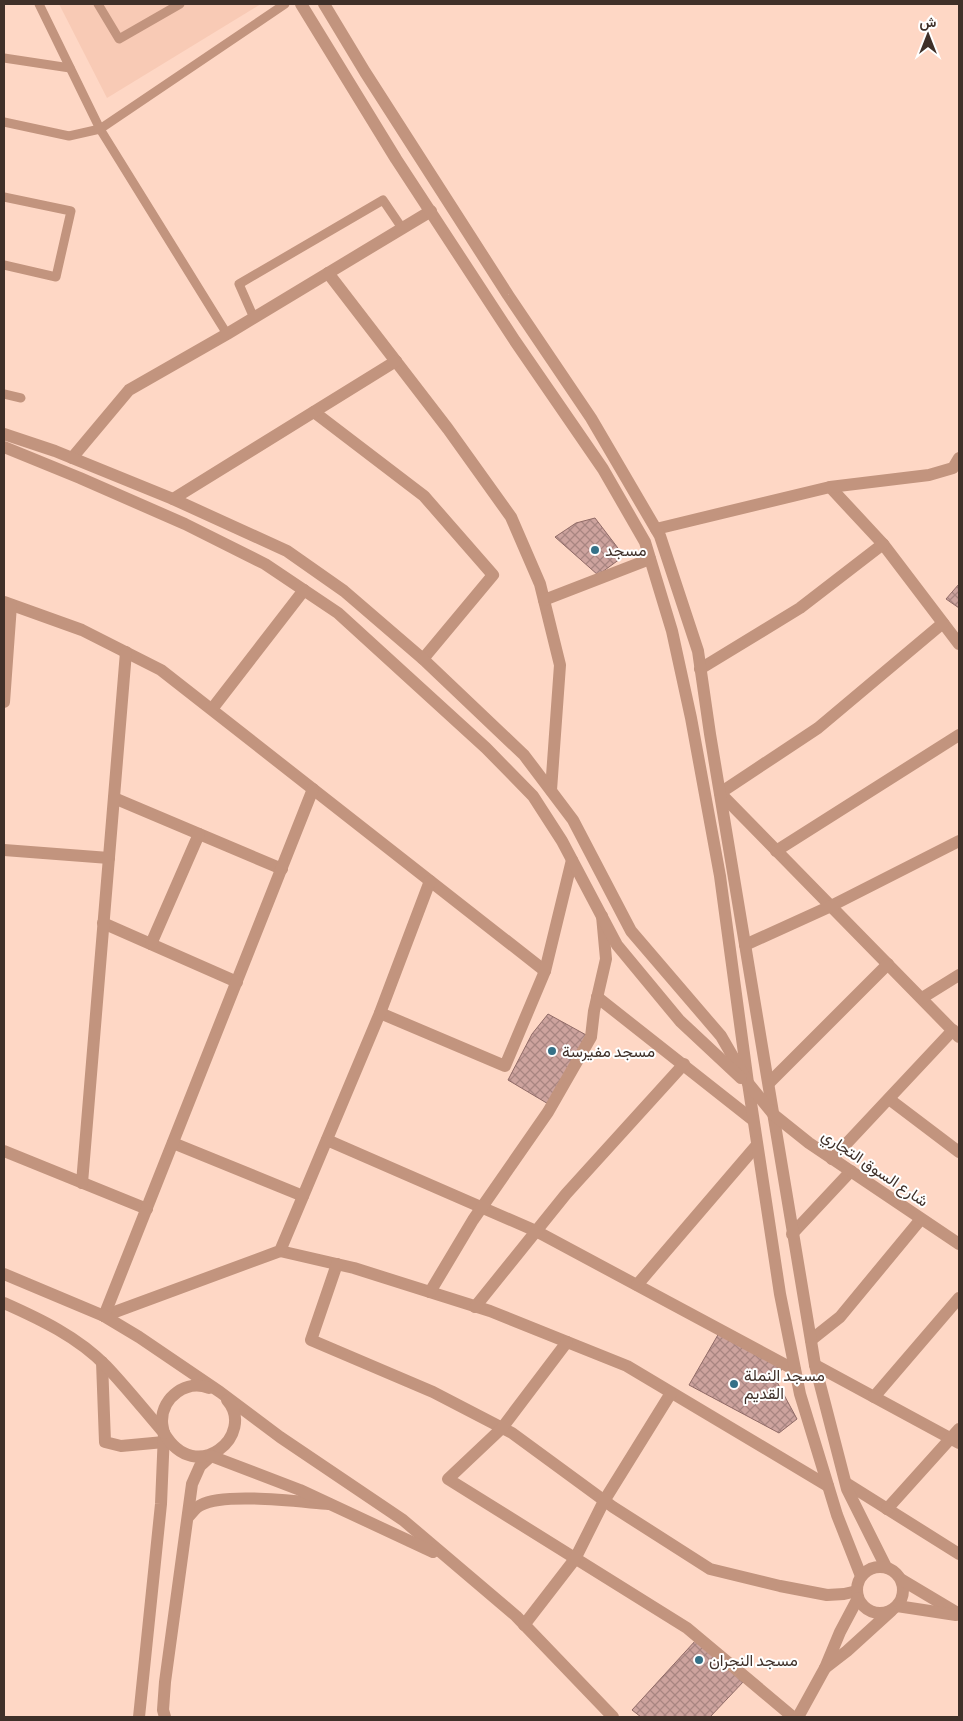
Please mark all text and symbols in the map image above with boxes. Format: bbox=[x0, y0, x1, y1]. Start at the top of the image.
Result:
north arrow bbox=[903, 10, 953, 60]
text: ش bbox=[920, 14, 937, 31]
place label: مسجد bbox=[605, 542, 646, 560]
marker: مسجد bbox=[589, 544, 601, 556]
place label: مسجد مفيرسة bbox=[562, 1043, 655, 1062]
marker: مسجد مفيرسة bbox=[546, 1045, 558, 1057]
street label: شارع السوق التجاري bbox=[816, 1126, 931, 1214]
place label: مسجد النملة القديم bbox=[744, 1367, 825, 1404]
marker: مسجد النملة القديم bbox=[728, 1378, 740, 1390]
place label: مسجد النجران bbox=[709, 1652, 798, 1671]
marker: مسجد النجران bbox=[693, 1654, 705, 1666]

